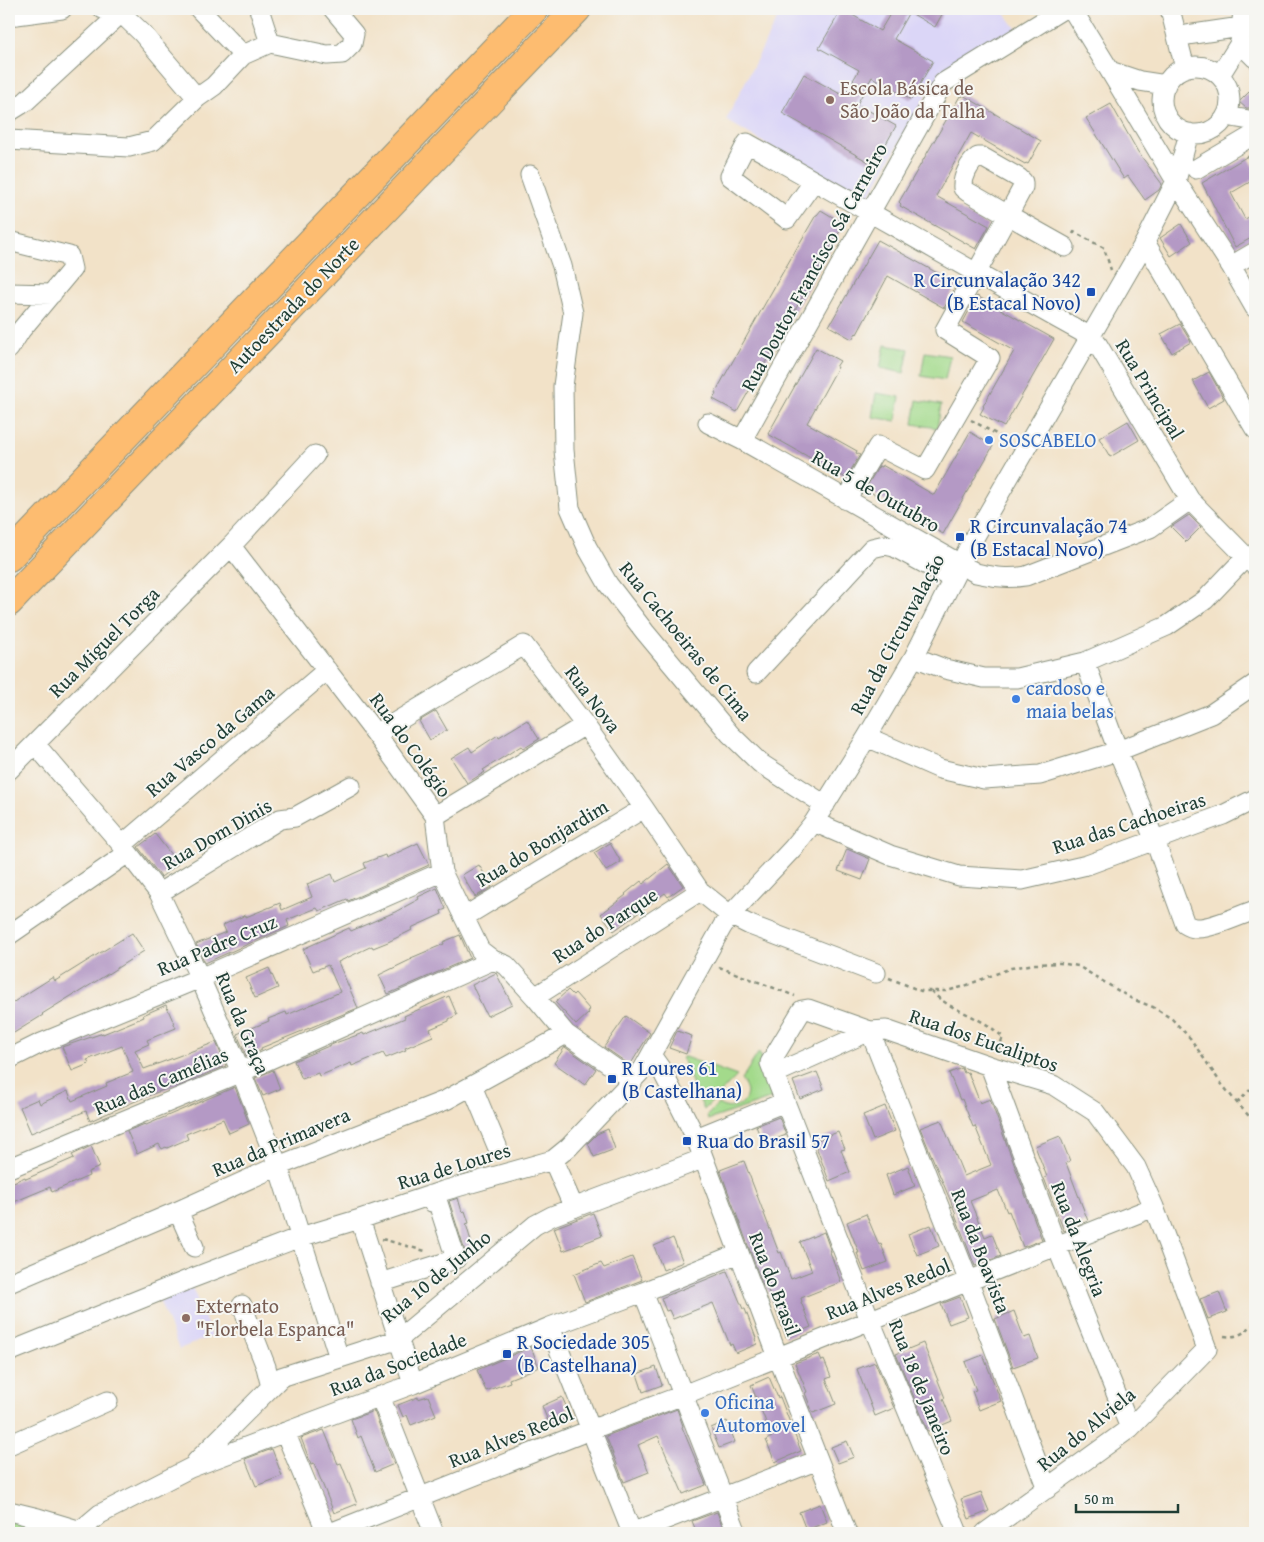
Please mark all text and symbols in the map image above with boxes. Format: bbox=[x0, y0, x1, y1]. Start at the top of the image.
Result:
place label: Escola Básica de São João da Talha bbox=[840, 73, 986, 125]
marker: Escola Básica de São João da Talha bbox=[824, 94, 836, 106]
street label: Rua Doutor Francisco Sá Carneiro bbox=[733, 137, 894, 396]
street label: Autoestrada do Norte bbox=[220, 230, 366, 379]
place label: R Circunvalação 342 (B Estacal Novo) bbox=[914, 265, 1081, 317]
marker: R Circunvalação 342 (B Estacal Novo) bbox=[1085, 286, 1097, 298]
street label: Rua Principal bbox=[1109, 333, 1192, 445]
place label: SOSCABELO bbox=[999, 425, 1096, 454]
marker: SOSCABELO bbox=[983, 434, 995, 446]
street label: Rua 5 de Outubro bbox=[807, 442, 946, 539]
place label: R Circunvalação 74 (B Estacal Novo) bbox=[970, 511, 1128, 563]
marker: R Circunvalação 74 (B Estacal Novo) bbox=[954, 531, 966, 543]
street label: Rua da Circunvalação bbox=[842, 548, 951, 719]
street label: Rua Cachoeiras de Cima bbox=[613, 555, 760, 727]
street label: Rua Miguel Torga bbox=[42, 579, 166, 704]
street label: Rua Nova bbox=[558, 659, 629, 739]
place label: cardoso e maia belas bbox=[1026, 673, 1114, 725]
street label: Rua Vasco da Gama bbox=[139, 678, 281, 803]
street label: Rua do Colégio bbox=[363, 686, 459, 803]
marker: cardoso e maia belas bbox=[1010, 693, 1022, 705]
street label: Rua das Cachoeiras bbox=[1049, 784, 1209, 861]
street label: Rua Dom Dinis bbox=[157, 791, 277, 877]
street label: Rua do Bonjardim bbox=[470, 791, 614, 894]
street label: Rua do Parque bbox=[546, 880, 663, 970]
street label: Rua Padre Cruz bbox=[152, 906, 281, 983]
street label: Rua da Graça bbox=[209, 967, 278, 1079]
street label: Rua dos Eucaliptos bbox=[906, 1000, 1063, 1079]
street label: Rua das Camélias bbox=[89, 1039, 232, 1122]
place label: R Loures 61 (B Castelhana) bbox=[622, 1053, 742, 1105]
marker: R Loures 61 (B Castelhana) bbox=[606, 1073, 618, 1085]
street label: Rua da Primavera bbox=[207, 1099, 355, 1184]
place label: Rua do Brasil 57 bbox=[697, 1126, 830, 1155]
street label: Rua de Loures bbox=[394, 1135, 514, 1196]
marker: Rua do Brasil 57 bbox=[681, 1135, 693, 1147]
street label: Rua da Alegria bbox=[1044, 1177, 1115, 1301]
street label: Rua da Boavista bbox=[944, 1184, 1019, 1318]
street label: Rua 10 de Junho bbox=[374, 1222, 497, 1329]
street label: Rua do Brasil bbox=[742, 1228, 809, 1340]
street label: Rua Alves Redol bbox=[821, 1250, 955, 1327]
place label: Externato "Florbela Espanca" bbox=[196, 1291, 354, 1343]
marker: Externato "Florbela Espanca" bbox=[180, 1312, 192, 1324]
street label: Rua 18 de Janeiro bbox=[882, 1314, 963, 1459]
street label: Rua da Sociedade bbox=[325, 1324, 471, 1403]
place label: R Sociedade 305 (B Castelhana) bbox=[517, 1327, 650, 1379]
marker: R Sociedade 305 (B Castelhana) bbox=[501, 1348, 513, 1360]
street label: Rua do Alviela bbox=[1030, 1379, 1142, 1477]
place label: Oficina Automovel bbox=[715, 1387, 806, 1439]
street label: Rua Alves Redol bbox=[444, 1398, 578, 1475]
marker: Oficina Automovel bbox=[699, 1407, 711, 1419]
scale bar bbox=[1076, 1482, 1179, 1514]
text: 50 m bbox=[1084, 1488, 1115, 1509]

